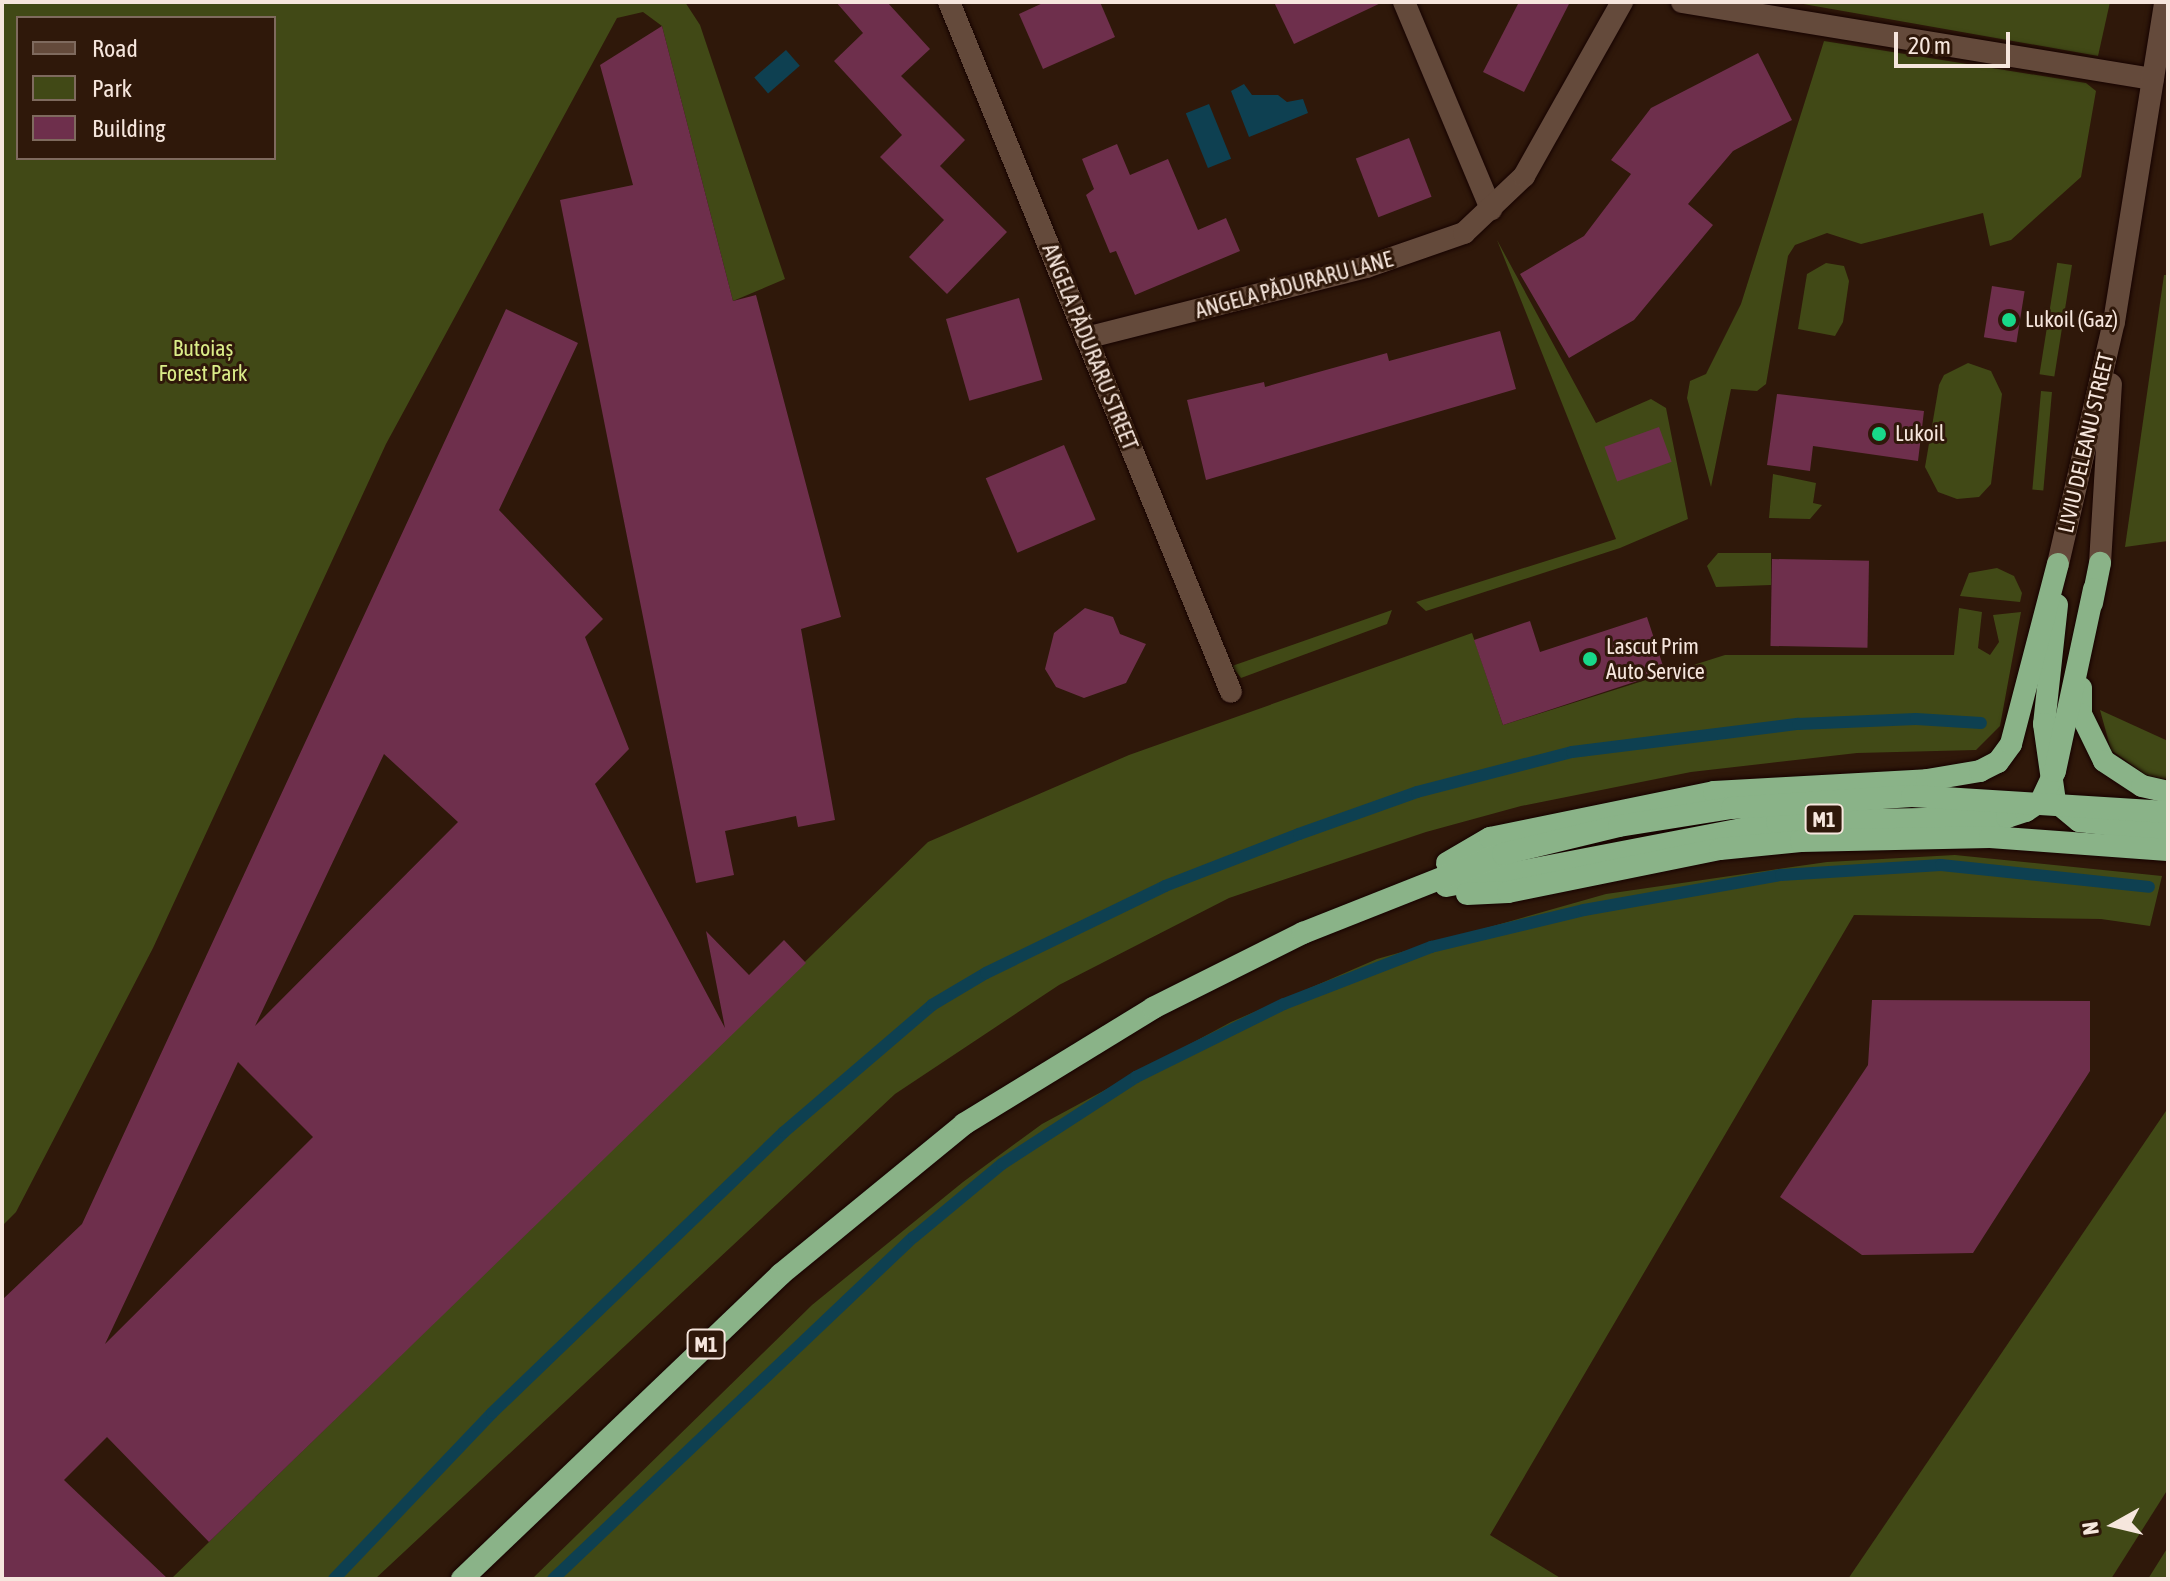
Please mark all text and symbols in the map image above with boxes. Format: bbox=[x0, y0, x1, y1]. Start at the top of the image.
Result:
legend bbox=[16, 16, 276, 160]
scale bar bbox=[1898, 16, 2014, 66]
text: 20 m bbox=[1908, 32, 1951, 59]
text: Road bbox=[92, 35, 138, 62]
text: Park bbox=[92, 75, 132, 102]
text: Building bbox=[92, 115, 165, 142]
street label: ANGELA PĂDURARU STREET bbox=[1037, 240, 1143, 454]
street label: ANGELA PĂDURARU LANE bbox=[1192, 246, 1396, 324]
place label: Lukoil (Gaz) bbox=[2025, 307, 2118, 333]
marker: Lukoil (Gaz) bbox=[2000, 311, 2018, 329]
park label: Butoiaș Forest Park bbox=[158, 335, 248, 386]
street label: LIVIU DELEANU STREET bbox=[2052, 350, 2120, 536]
place label: Lukoil bbox=[1895, 421, 1945, 447]
marker: Lukoil bbox=[1870, 425, 1888, 443]
place label: Lascut Prim Auto Service bbox=[1606, 633, 1705, 684]
marker: Lascut Prim Auto Service bbox=[1581, 650, 1599, 668]
road number: M1 bbox=[1804, 803, 1844, 835]
road number: M1 bbox=[686, 1328, 726, 1360]
north arrow bbox=[2074, 1485, 2154, 1565]
text: N bbox=[2076, 1520, 2104, 1537]

